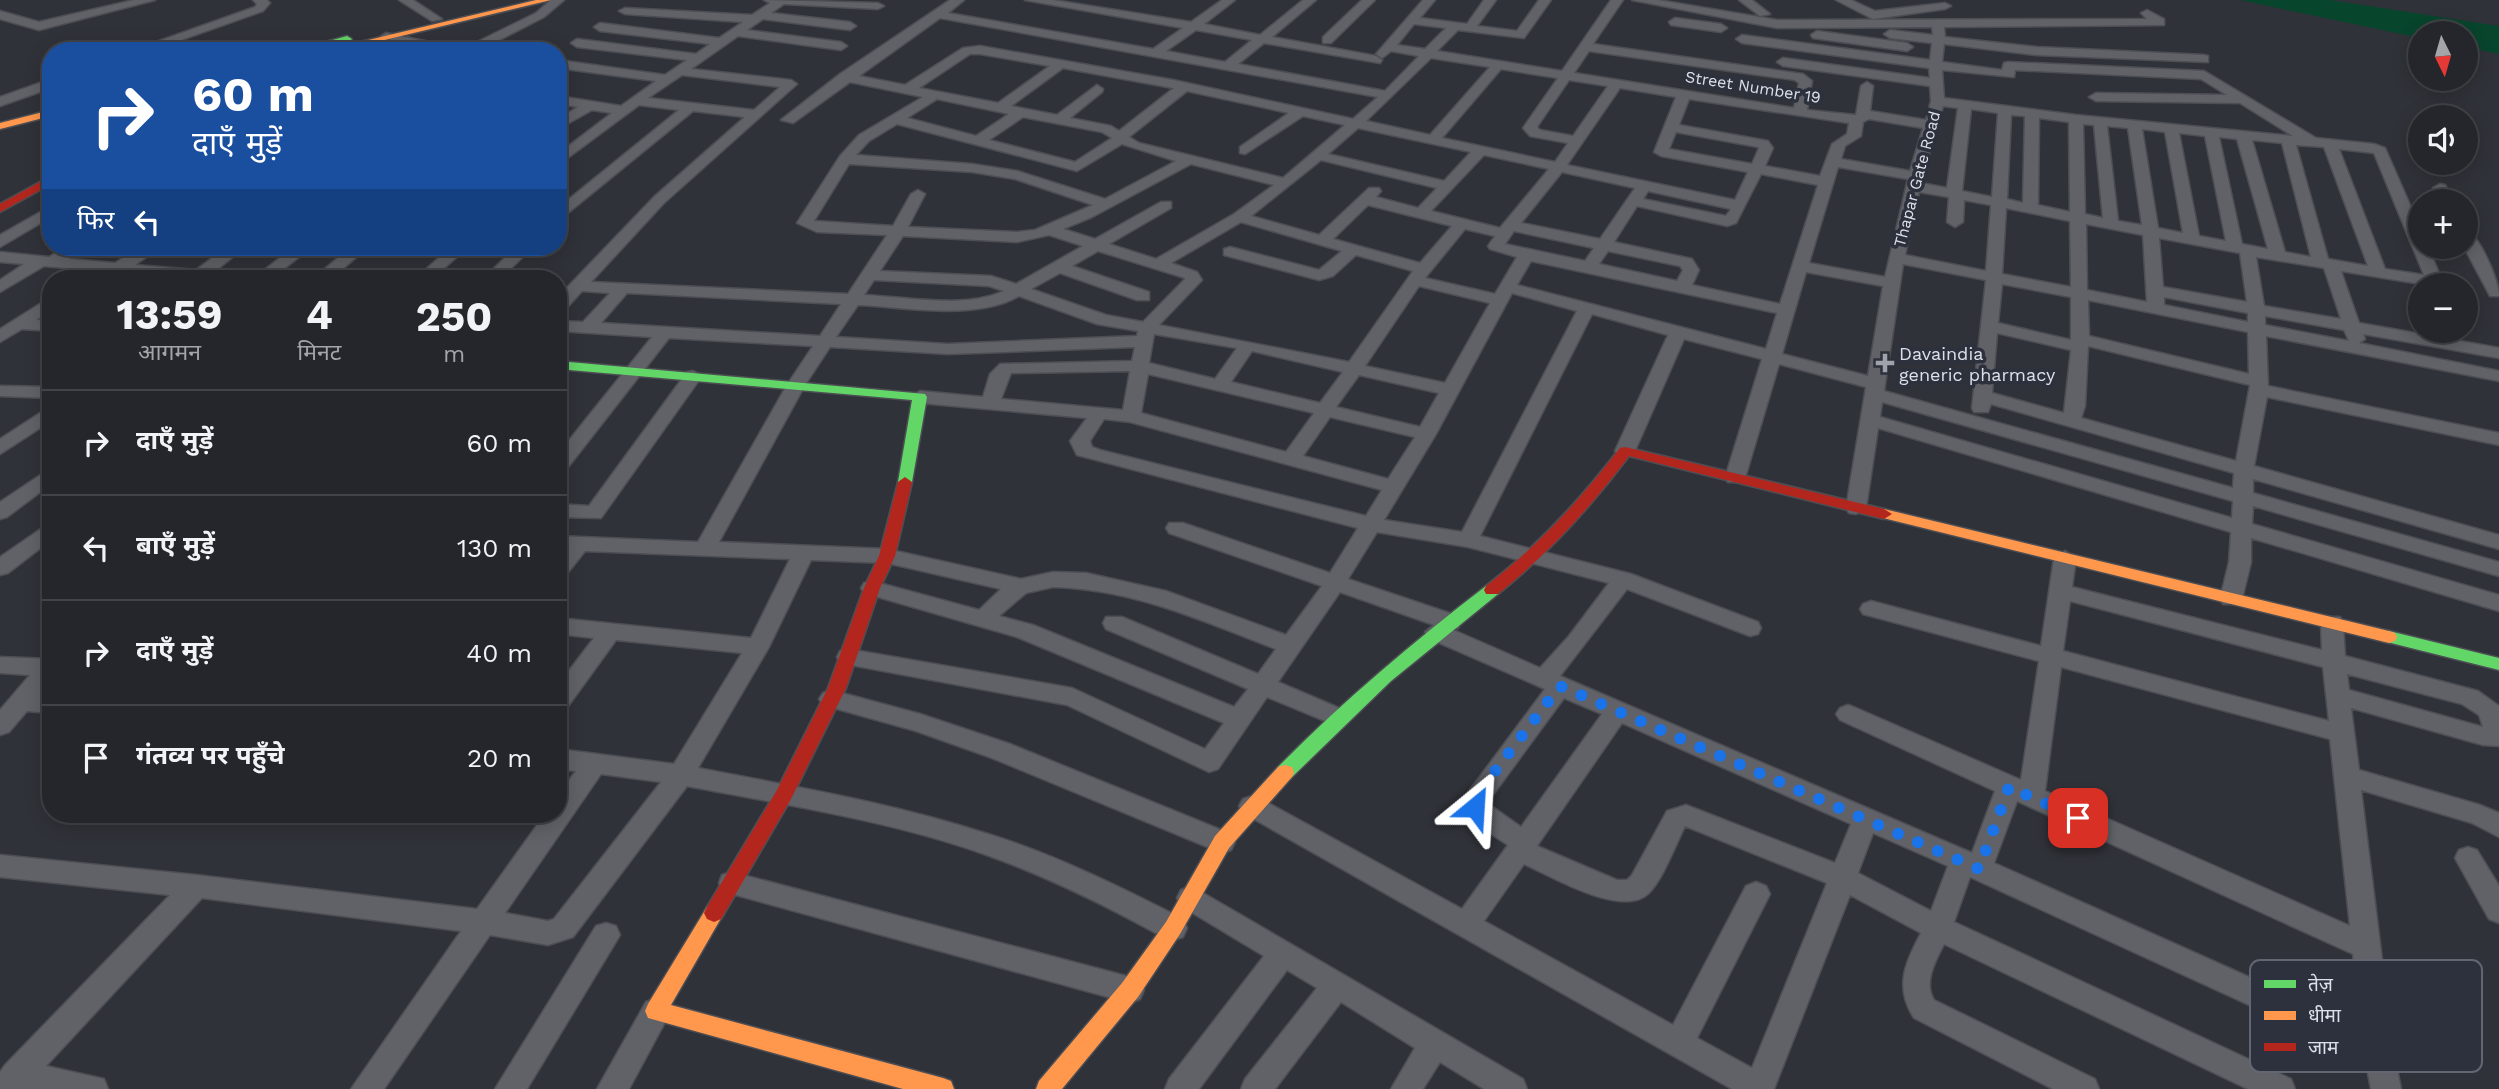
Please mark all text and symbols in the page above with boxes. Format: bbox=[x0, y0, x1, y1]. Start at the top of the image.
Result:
north arrow bbox=[2408, 21, 2478, 91]
map controls bbox=[2408, 21, 2478, 343]
text: 60 m bbox=[192, 65, 314, 123]
street label: Street Number 19 bbox=[1684, 67, 1822, 107]
icon: right bbox=[77, 70, 168, 161]
button: sound bbox=[2408, 105, 2478, 175]
street label: Thapar Gate Road bbox=[1890, 109, 1944, 249]
text: दाएँ मुड़ें bbox=[192, 124, 282, 162]
button: + bbox=[2408, 189, 2478, 259]
icon: left bbox=[128, 203, 166, 241]
text: फिर bbox=[77, 205, 114, 235]
button: − bbox=[2408, 273, 2478, 343]
text: 13:59 bbox=[117, 290, 223, 339]
text: 4 bbox=[306, 290, 333, 339]
text: 250 bbox=[416, 292, 492, 341]
text: आगमन bbox=[138, 339, 201, 366]
text: मिनट bbox=[297, 339, 341, 366]
text: m bbox=[443, 341, 465, 368]
place label: Davaindia generic pharmacy bbox=[1899, 343, 2056, 385]
marker: Davaindia generic pharmacy bbox=[1877, 355, 1893, 371]
icon: right bbox=[77, 424, 115, 462]
text: दाएँ मुड़ें bbox=[136, 425, 213, 455]
text: 60 m bbox=[466, 428, 532, 458]
icon: left bbox=[77, 529, 115, 567]
text: बाएँ मुड़ें bbox=[136, 530, 215, 560]
text: 130 m bbox=[457, 533, 532, 563]
icon: right bbox=[77, 634, 115, 672]
text: दाएँ मुड़ें bbox=[136, 635, 213, 665]
text: 40 m bbox=[466, 638, 532, 668]
icon: arrive bbox=[77, 739, 115, 777]
text: गंतव्य पर पहुँचे bbox=[136, 740, 285, 770]
text: 20 m bbox=[467, 743, 532, 773]
position arrow bbox=[1438, 770, 1512, 844]
pin bbox=[2048, 788, 2108, 848]
icon: arrive bbox=[2059, 799, 2097, 837]
legend bbox=[2250, 960, 2482, 1072]
text: तेज़ bbox=[2308, 973, 2334, 996]
text: धीमा bbox=[2308, 1004, 2342, 1027]
text: जाम bbox=[2308, 1036, 2339, 1059]

